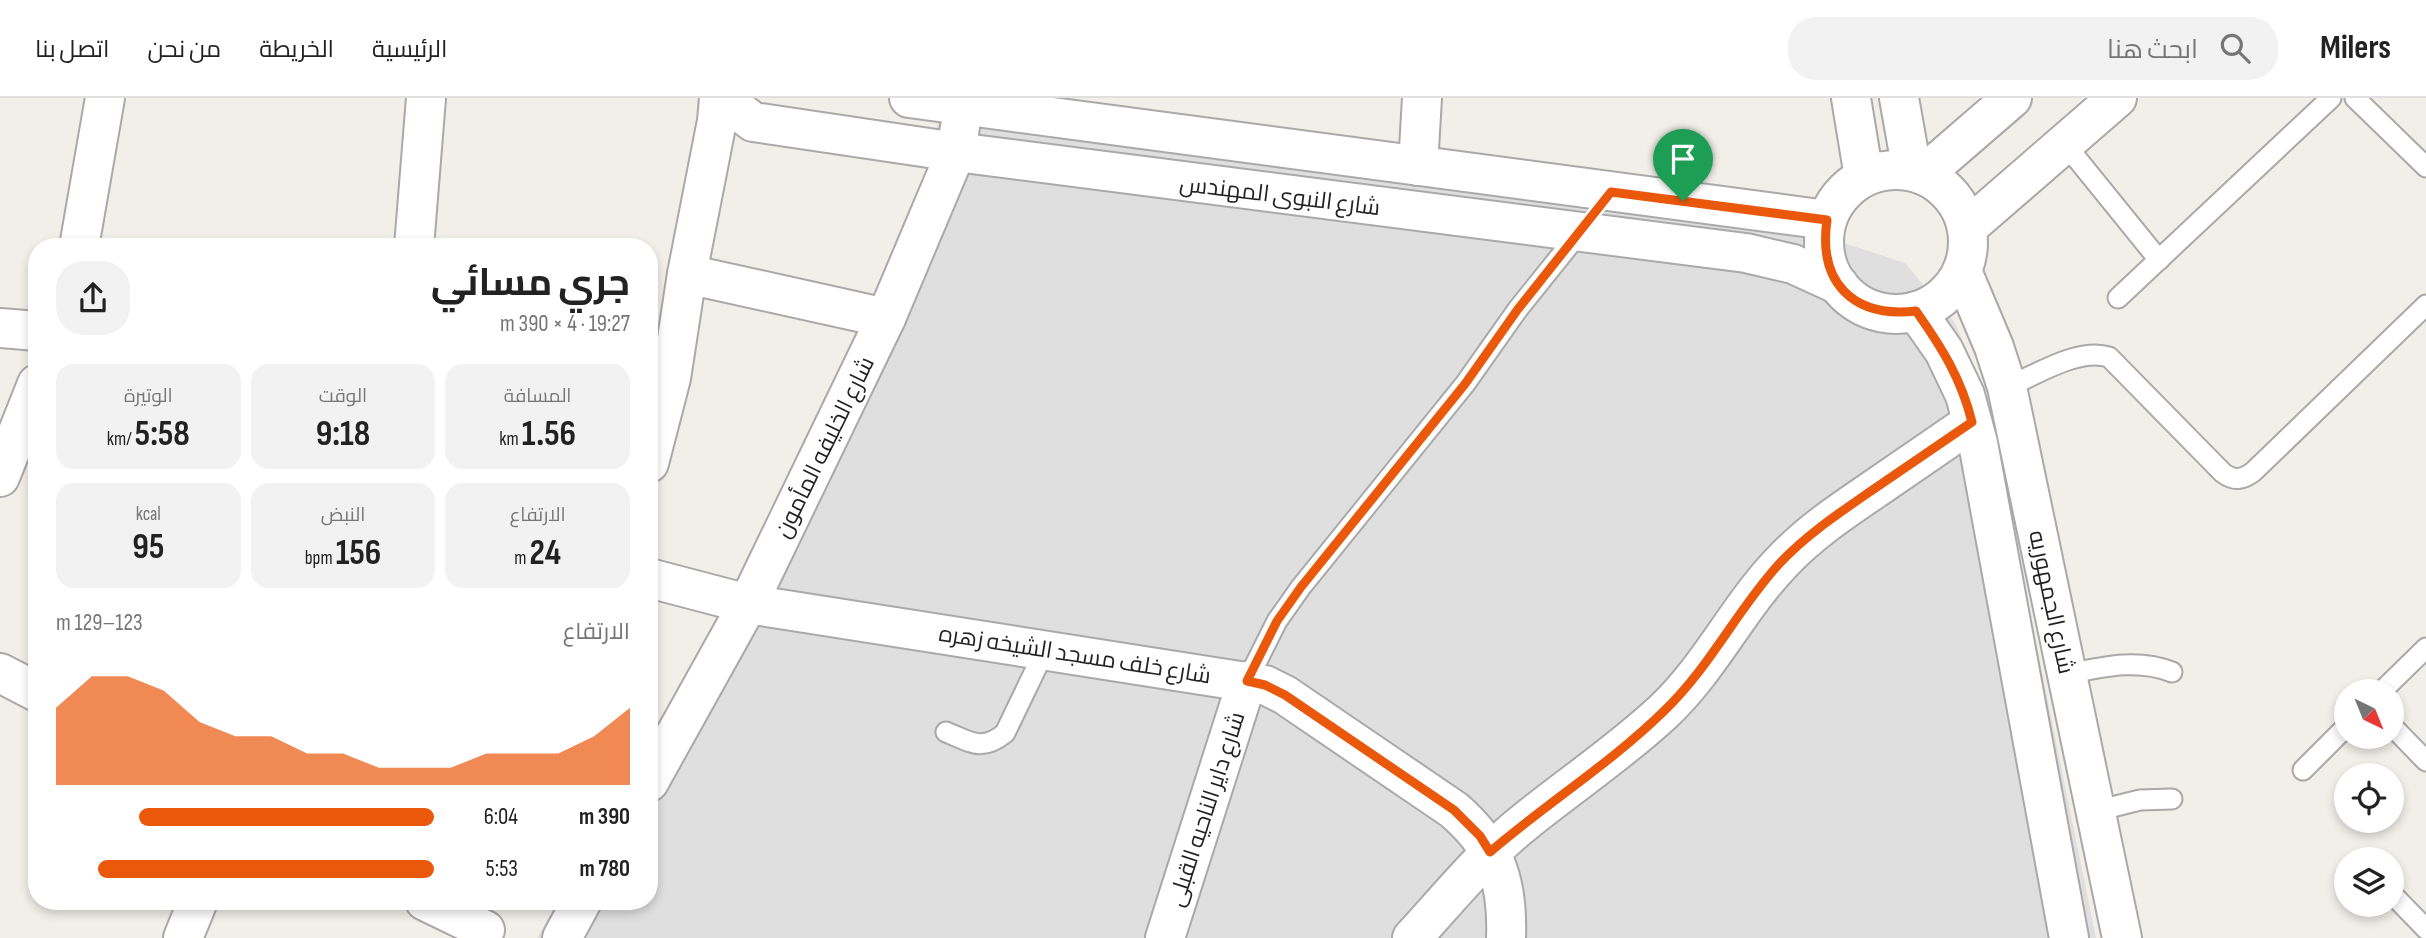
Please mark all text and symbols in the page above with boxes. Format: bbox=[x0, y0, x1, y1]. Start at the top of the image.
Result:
search box bbox=[1788, 17, 2278, 80]
text: Milers bbox=[2320, 28, 2391, 68]
icon: search bbox=[2216, 29, 2254, 67]
text: اتصل بنا bbox=[35, 35, 109, 64]
text: من نحن bbox=[147, 35, 221, 64]
text: الخريطة bbox=[259, 35, 334, 64]
text: الرئيسية bbox=[372, 35, 447, 64]
text: ابحث هنا bbox=[2107, 35, 2198, 66]
pin bbox=[1653, 129, 1713, 201]
icon: arrive bbox=[1664, 140, 1702, 178]
street label: شارع النبوى المهندس bbox=[1178, 170, 1382, 223]
button: share bbox=[56, 261, 130, 335]
text: جري مسائي bbox=[431, 261, 630, 306]
text: 19:27 · 4 × 390 m bbox=[500, 310, 630, 338]
street label: شارع الخليفه المأمون bbox=[767, 351, 882, 543]
text: الوتيرة bbox=[124, 385, 173, 408]
text: الوقت bbox=[319, 385, 367, 408]
text: المسافة bbox=[504, 385, 571, 408]
text: 5:58 bbox=[135, 413, 190, 456]
text: 9:18 bbox=[316, 413, 370, 456]
text: 1.56 bbox=[522, 413, 576, 456]
text: /km bbox=[107, 428, 135, 451]
text: km bbox=[499, 428, 522, 451]
text: kcal bbox=[136, 503, 161, 526]
text: النبض bbox=[321, 504, 365, 527]
text: الارتفاع bbox=[510, 504, 566, 527]
text: 95 bbox=[132, 526, 164, 569]
street label: شارع الجمهوريه bbox=[2021, 528, 2080, 677]
text: 156 bbox=[336, 532, 381, 575]
text: 24 bbox=[530, 532, 561, 575]
text: bpm bbox=[305, 547, 336, 570]
text: m bbox=[514, 547, 530, 570]
text: 123–129 m bbox=[56, 609, 143, 637]
text: الارتفاع bbox=[563, 618, 630, 646]
street label: شارع خلف مسجد الشيخه زهره bbox=[937, 620, 1213, 691]
north arrow bbox=[2334, 679, 2404, 749]
map controls bbox=[2334, 679, 2404, 917]
street label: شارع داير الناحيه القبلى bbox=[1162, 708, 1253, 910]
button: locate bbox=[2334, 763, 2404, 833]
text: 6:04 bbox=[484, 803, 518, 831]
text: 390 m bbox=[579, 803, 630, 831]
button: layers bbox=[2334, 847, 2404, 917]
text: 5:53 bbox=[486, 855, 518, 883]
text: 780 m bbox=[579, 855, 630, 883]

